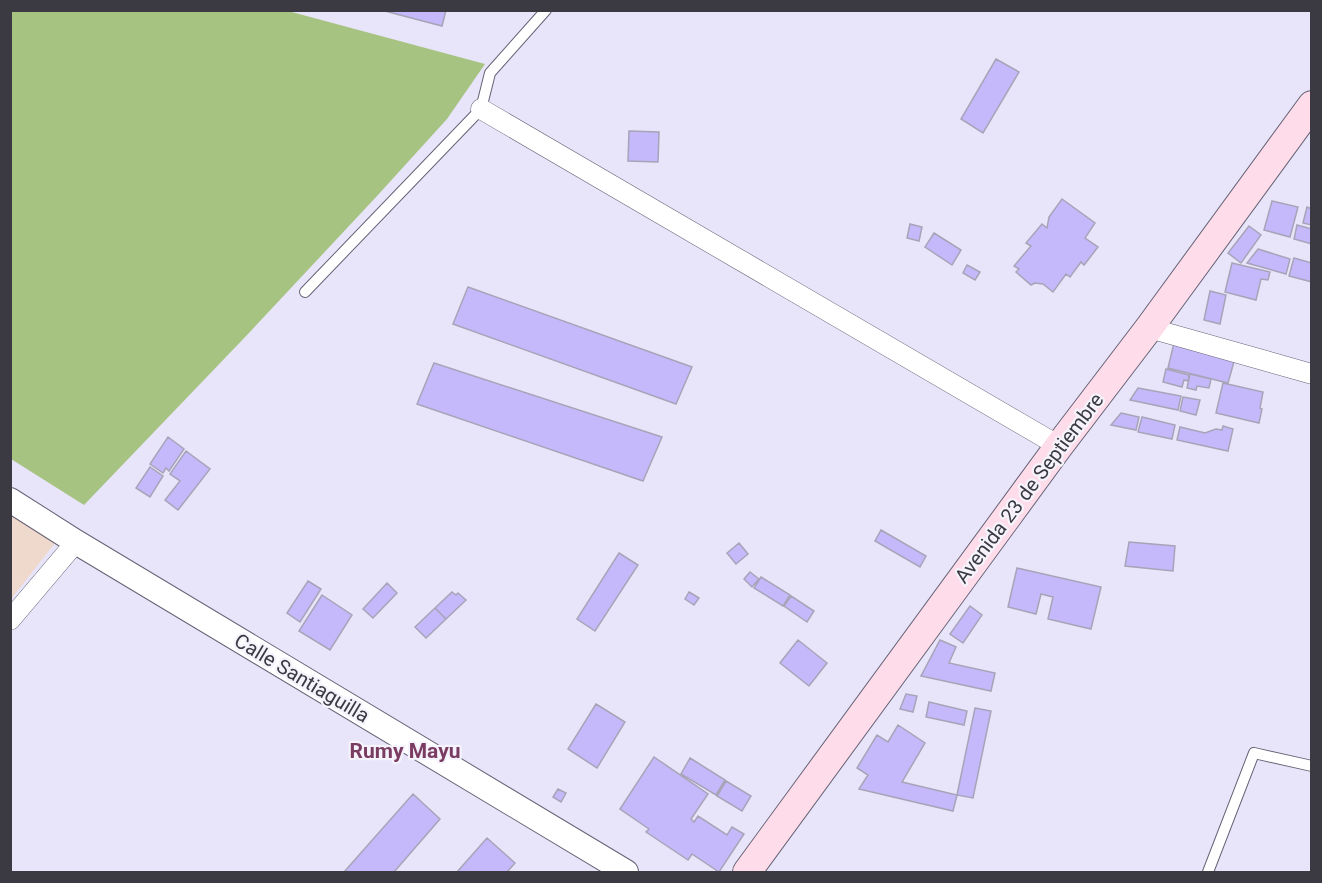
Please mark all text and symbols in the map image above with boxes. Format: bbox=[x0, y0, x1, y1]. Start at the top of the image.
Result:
street label: Avenida 23 de Septiembre bbox=[950, 388, 1108, 588]
street label: Calle Santiaguilla bbox=[230, 628, 374, 728]
district label: Rumy Mayu bbox=[350, 739, 461, 763]

